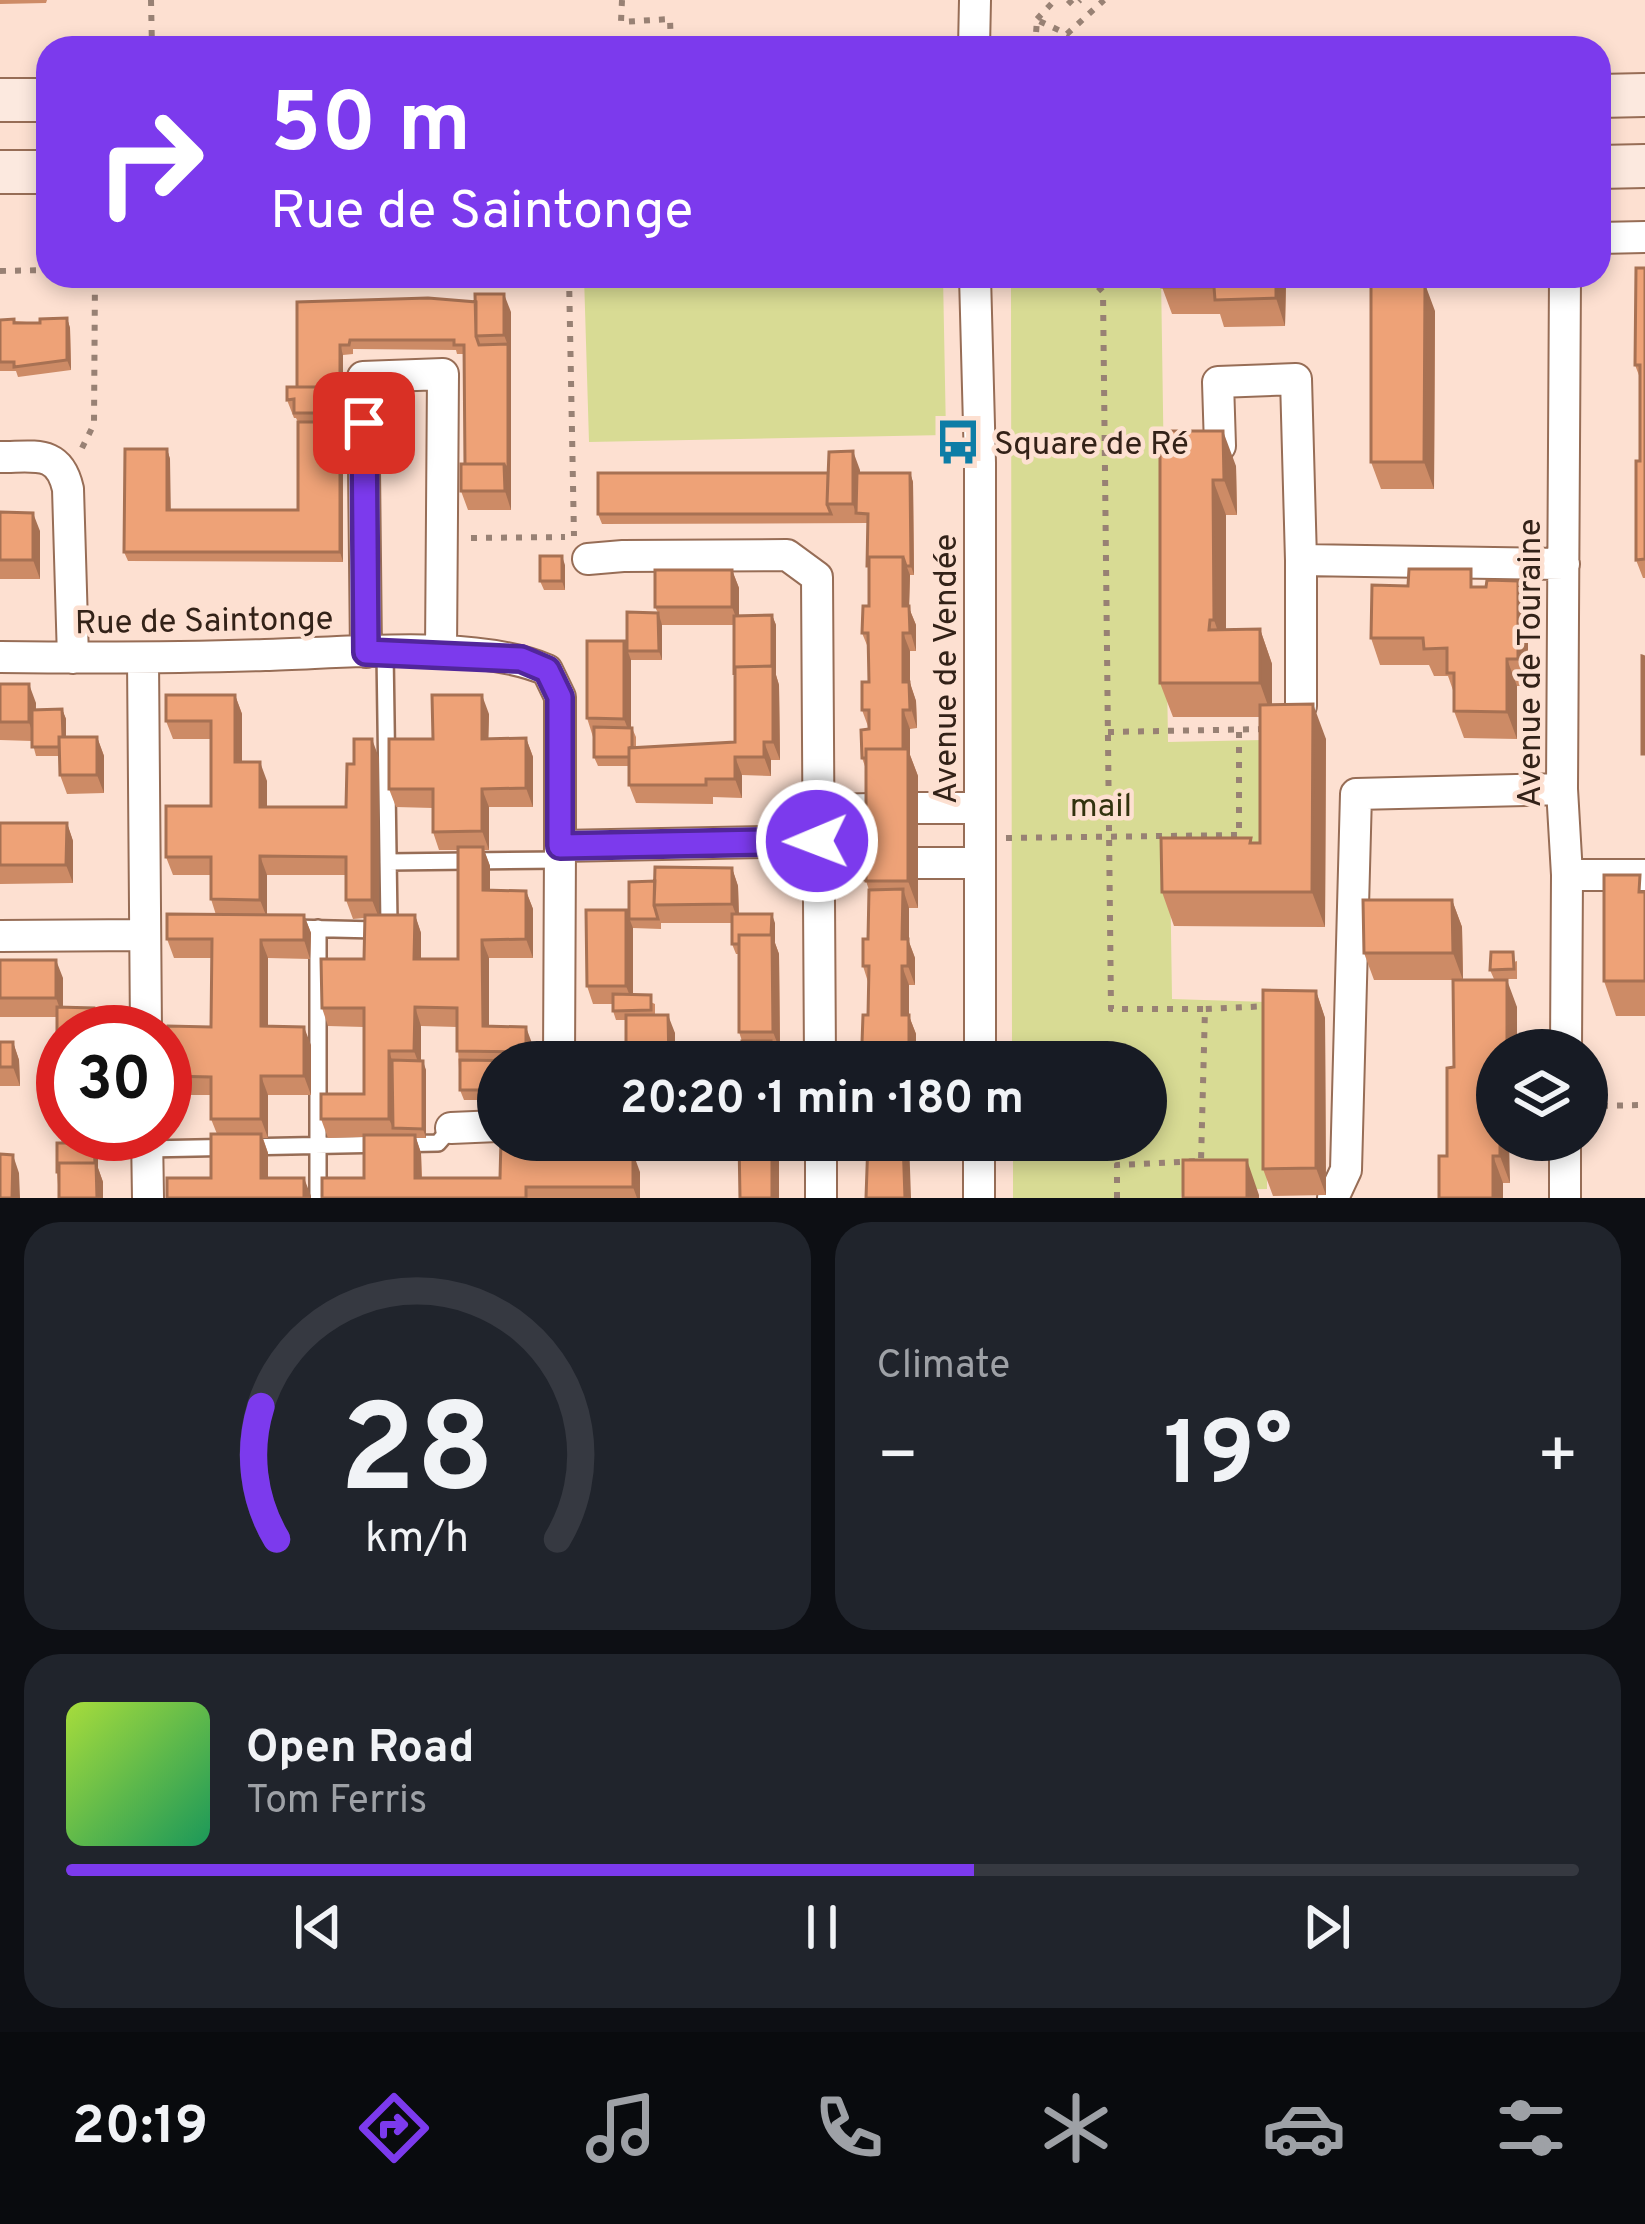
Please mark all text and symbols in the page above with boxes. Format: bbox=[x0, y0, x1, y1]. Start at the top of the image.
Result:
text: 50 m bbox=[270, 75, 471, 181]
icon: right bbox=[72, 84, 228, 240]
text: Rue de Saintonge bbox=[270, 179, 693, 248]
pin bbox=[313, 372, 415, 474]
icon: arrive bbox=[331, 390, 397, 456]
bus stop icon: Square de Ré bbox=[933, 417, 983, 467]
place label: Square de Ré bbox=[994, 425, 1189, 467]
street label: Avenue de Touraine bbox=[1511, 518, 1553, 808]
street label: Avenue de Vendée bbox=[927, 534, 969, 804]
street label: Rue de Saintonge bbox=[74, 600, 334, 646]
position arrow bbox=[754, 778, 880, 904]
park label: mail bbox=[1070, 787, 1132, 829]
speed limit sign: 30 bbox=[36, 1005, 192, 1161]
map controls bbox=[1476, 1029, 1608, 1161]
button: layers bbox=[1476, 1029, 1608, 1161]
text: 20:20 · 1 min · 180 m bbox=[620, 1072, 1024, 1129]
text: Climate bbox=[877, 1343, 1010, 1392]
text: 28 bbox=[340, 1378, 495, 1536]
text: 19° bbox=[1163, 1403, 1292, 1516]
text: − bbox=[877, 1418, 919, 1501]
text: + bbox=[1536, 1418, 1579, 1501]
text: km/h bbox=[365, 1513, 469, 1567]
text: Open Road bbox=[246, 1721, 474, 1778]
text: Tom Ferris bbox=[246, 1778, 427, 1827]
icon: previous bbox=[285, 1894, 351, 1960]
icon: pause bbox=[789, 1894, 855, 1960]
icon: next bbox=[1294, 1894, 1360, 1960]
icon: directions bbox=[352, 2086, 436, 2170]
icon: music bbox=[579, 2086, 663, 2170]
icon: phone bbox=[807, 2086, 891, 2170]
icon: climate bbox=[1034, 2086, 1118, 2170]
icon: car bbox=[1262, 2086, 1346, 2170]
icon: filters bbox=[1489, 2086, 1573, 2170]
text: 20:19 bbox=[72, 2094, 208, 2163]

